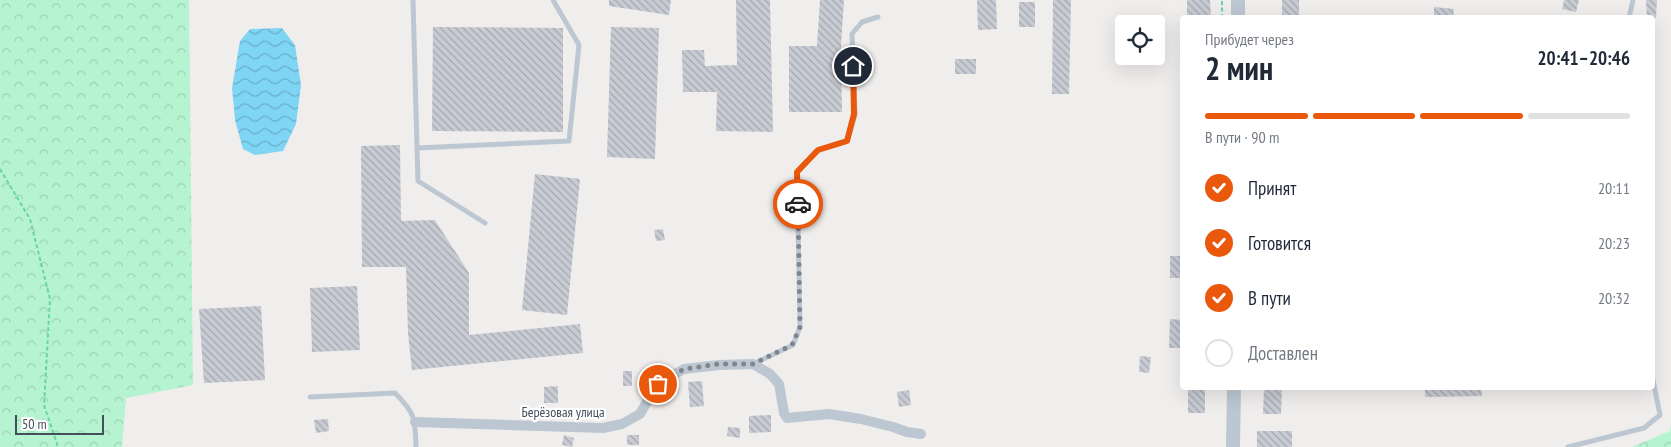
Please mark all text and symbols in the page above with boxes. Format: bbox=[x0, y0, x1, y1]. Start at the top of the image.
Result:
map controls bbox=[1115, 15, 1165, 65]
button: locate bbox=[1115, 15, 1165, 65]
text: Прибудет через bbox=[1205, 29, 1294, 49]
pin bbox=[832, 45, 874, 87]
text: 20:41–20:46 bbox=[1537, 46, 1630, 70]
text: 2 мин bbox=[1205, 47, 1273, 89]
icon: home bbox=[839, 52, 867, 80]
text: В пути · 90 m bbox=[1205, 127, 1279, 147]
icon: check bbox=[1205, 174, 1233, 202]
text: Принят bbox=[1248, 176, 1296, 200]
text: 20:11 bbox=[1598, 178, 1630, 198]
courier bbox=[773, 179, 823, 229]
icon: car bbox=[784, 190, 812, 218]
icon: check bbox=[1205, 229, 1233, 257]
text: Готовится bbox=[1248, 231, 1311, 255]
text: 20:23 bbox=[1598, 233, 1630, 253]
icon: check bbox=[1205, 284, 1233, 312]
text: В пути bbox=[1248, 286, 1291, 310]
text: 20:32 bbox=[1598, 288, 1630, 308]
text: Доставлен bbox=[1248, 341, 1318, 365]
pin bbox=[637, 363, 679, 405]
icon: bag bbox=[644, 370, 672, 398]
street label: Берёзовая улица bbox=[521, 403, 605, 421]
scale bar bbox=[15, 412, 104, 435]
text: 50 m bbox=[22, 415, 47, 433]

